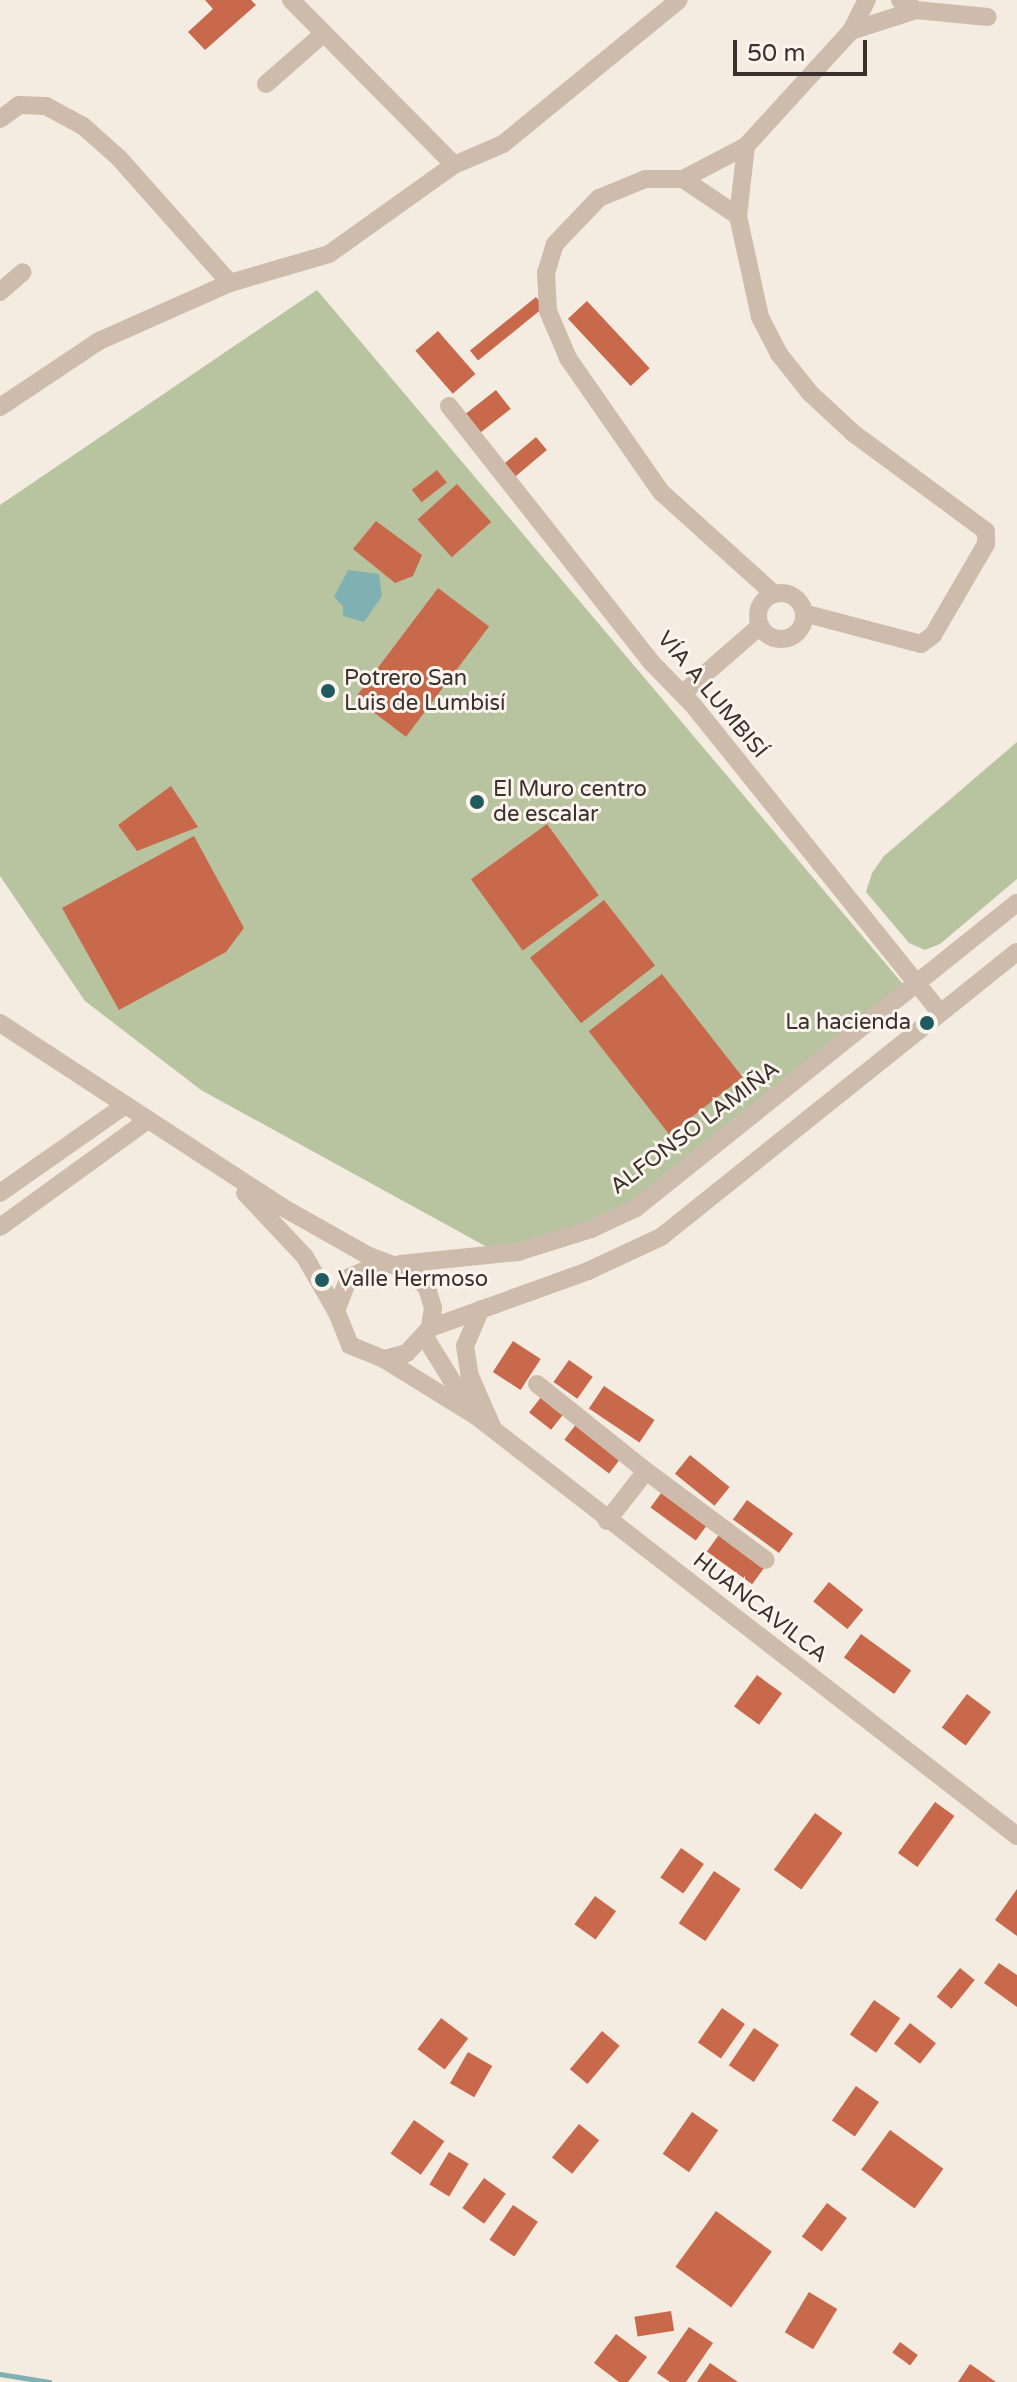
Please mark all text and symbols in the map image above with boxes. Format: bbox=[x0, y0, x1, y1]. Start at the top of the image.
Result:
scale bar bbox=[737, 24, 871, 74]
text: 50 m bbox=[747, 39, 805, 68]
street label: VÍA A LUMBISÍ bbox=[651, 626, 773, 764]
place label: Potrero San Luis de Lumbisí bbox=[344, 665, 506, 716]
marker: Potrero San Luis de Lumbisí bbox=[319, 682, 337, 700]
place label: El Muro centro de escalar bbox=[493, 776, 647, 828]
marker: El Muro centro de escalar bbox=[468, 793, 486, 811]
place label: La hacienda bbox=[785, 1010, 911, 1036]
marker: La hacienda bbox=[918, 1014, 936, 1032]
street label: ALFONSO LAMIÑA bbox=[605, 1056, 785, 1200]
place label: Valle Hermoso bbox=[338, 1267, 488, 1293]
marker: Valle Hermoso bbox=[313, 1271, 331, 1289]
street label: HUANCAVILCA bbox=[687, 1547, 833, 1669]

